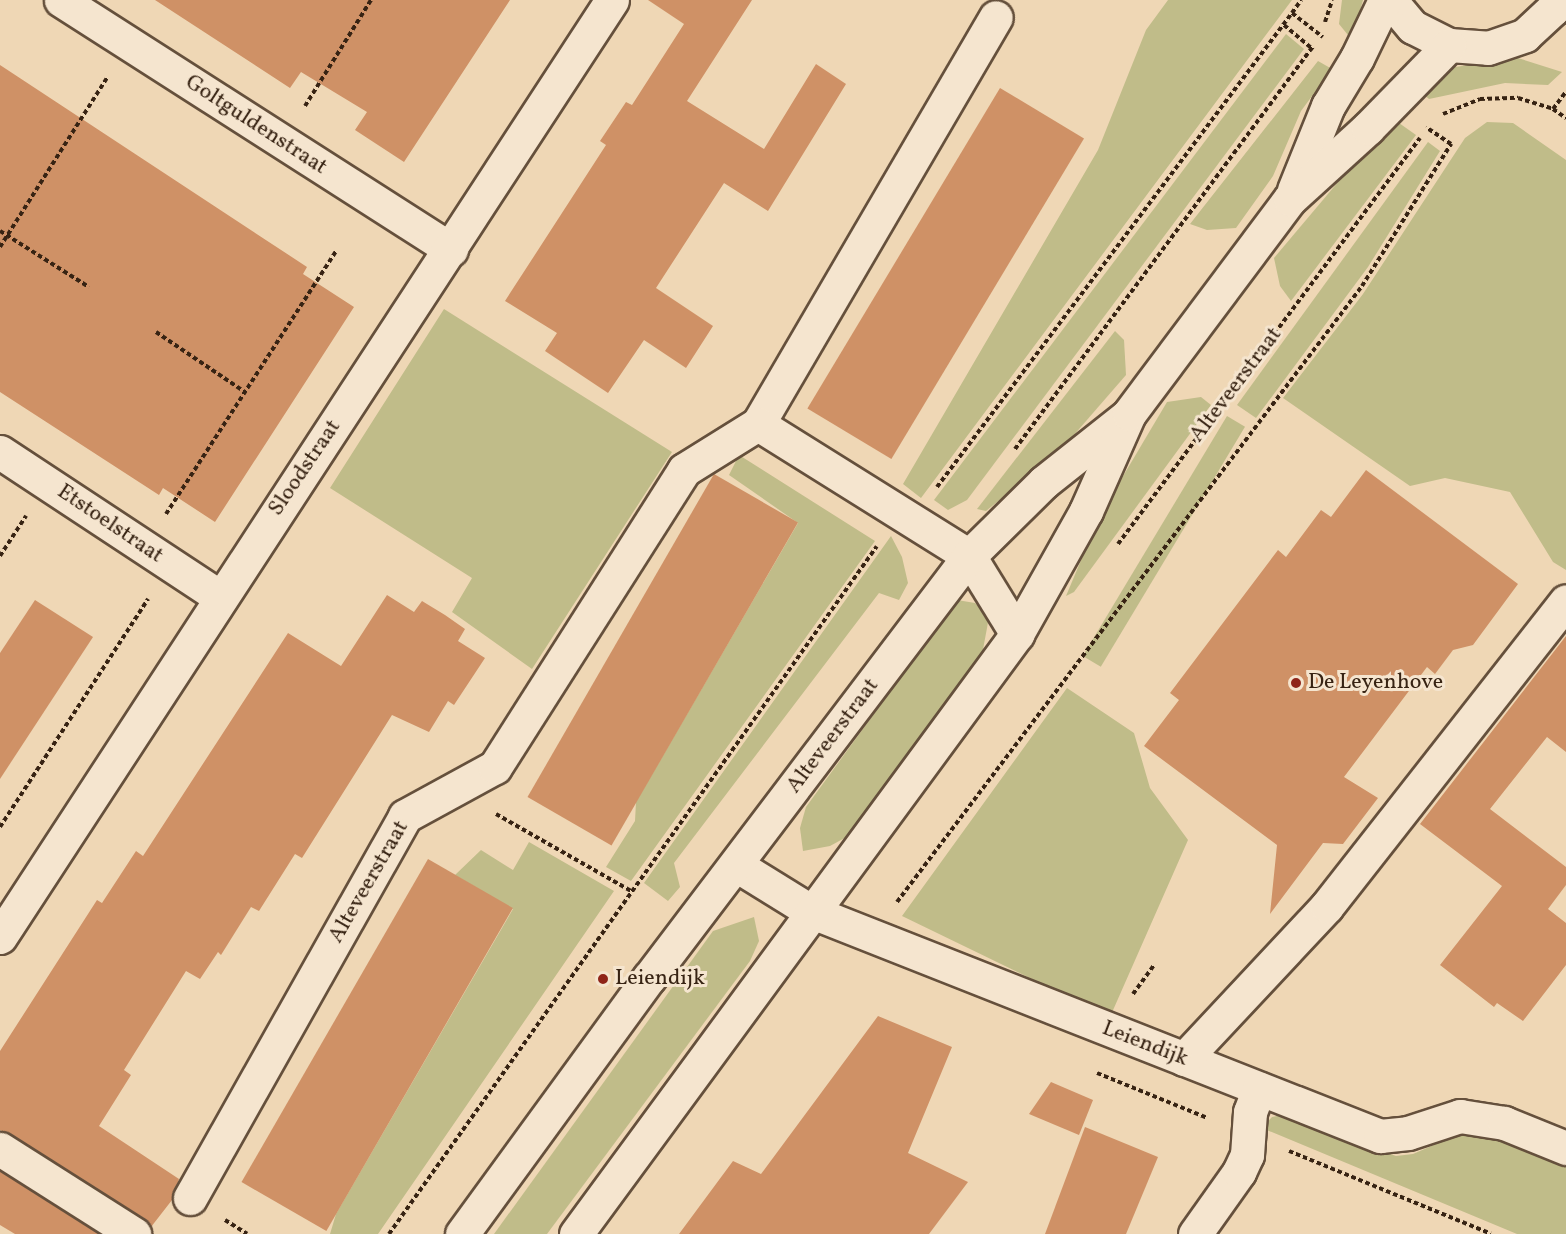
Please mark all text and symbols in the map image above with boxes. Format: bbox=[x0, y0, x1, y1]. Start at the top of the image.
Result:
street label: Goltguldenstraat bbox=[180, 69, 332, 181]
street label: Alteveerstraat bbox=[1184, 322, 1288, 448]
street label: Sloodstraat bbox=[263, 415, 347, 521]
street label: Etstoelstraat bbox=[52, 479, 168, 569]
place label: De Leyenhove bbox=[1308, 670, 1443, 696]
street label: Alteveerstraat bbox=[781, 673, 885, 799]
marker: De Leyenhove bbox=[1289, 676, 1303, 690]
street label: Alteveerstraat bbox=[323, 816, 415, 948]
place label: Leiendijk bbox=[615, 966, 705, 992]
marker: Leiendijk bbox=[596, 972, 610, 986]
street label: Leiendijk bbox=[1098, 1016, 1192, 1072]

